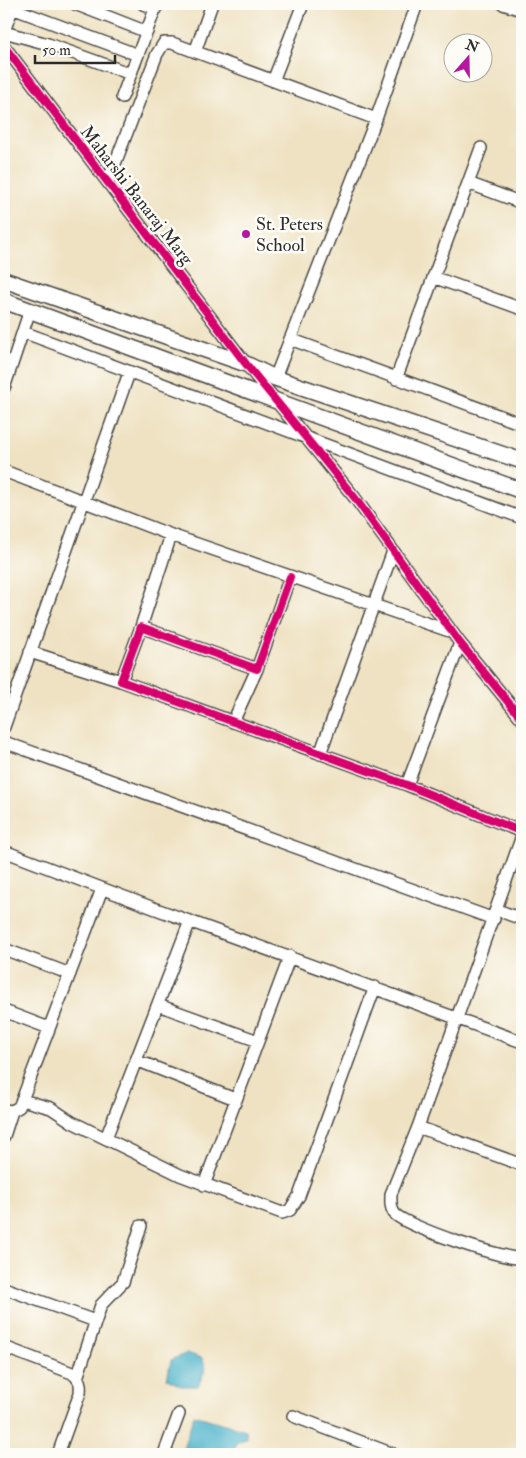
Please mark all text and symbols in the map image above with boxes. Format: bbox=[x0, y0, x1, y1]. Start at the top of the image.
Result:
scale bar bbox=[35, 32, 115, 64]
north arrow bbox=[444, 32, 494, 82]
text: N bbox=[463, 36, 482, 57]
text: 50 m bbox=[42, 41, 71, 60]
street label: Maharshi Banaraj Marg bbox=[75, 121, 199, 270]
place label: St. Peters School bbox=[256, 213, 323, 257]
marker: St. Peters School bbox=[240, 228, 252, 240]

